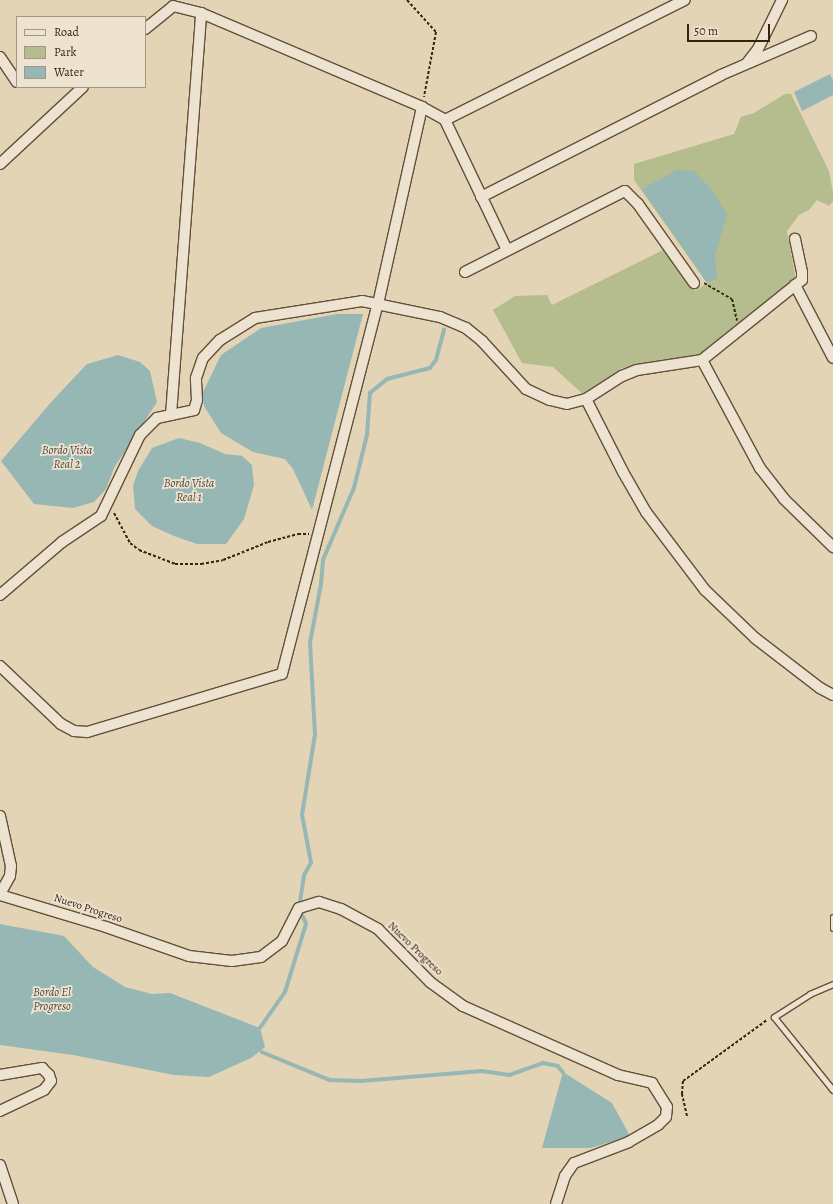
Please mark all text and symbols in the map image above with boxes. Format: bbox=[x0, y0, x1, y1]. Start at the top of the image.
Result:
legend bbox=[16, 16, 146, 88]
scale bar bbox=[689, 16, 772, 42]
text: 50 m bbox=[694, 23, 718, 39]
text: Road bbox=[54, 24, 79, 40]
text: Park bbox=[54, 44, 77, 60]
text: Water bbox=[54, 64, 84, 80]
water label: Bordo Vista Real 2 bbox=[42, 444, 92, 472]
water label: Bordo Vista Real 1 bbox=[164, 477, 214, 505]
street label: Nuevo Progreso bbox=[52, 892, 124, 926]
street label: Nuevo Progreso bbox=[385, 920, 445, 978]
water label: Bordo El Progreso bbox=[33, 986, 71, 1014]

